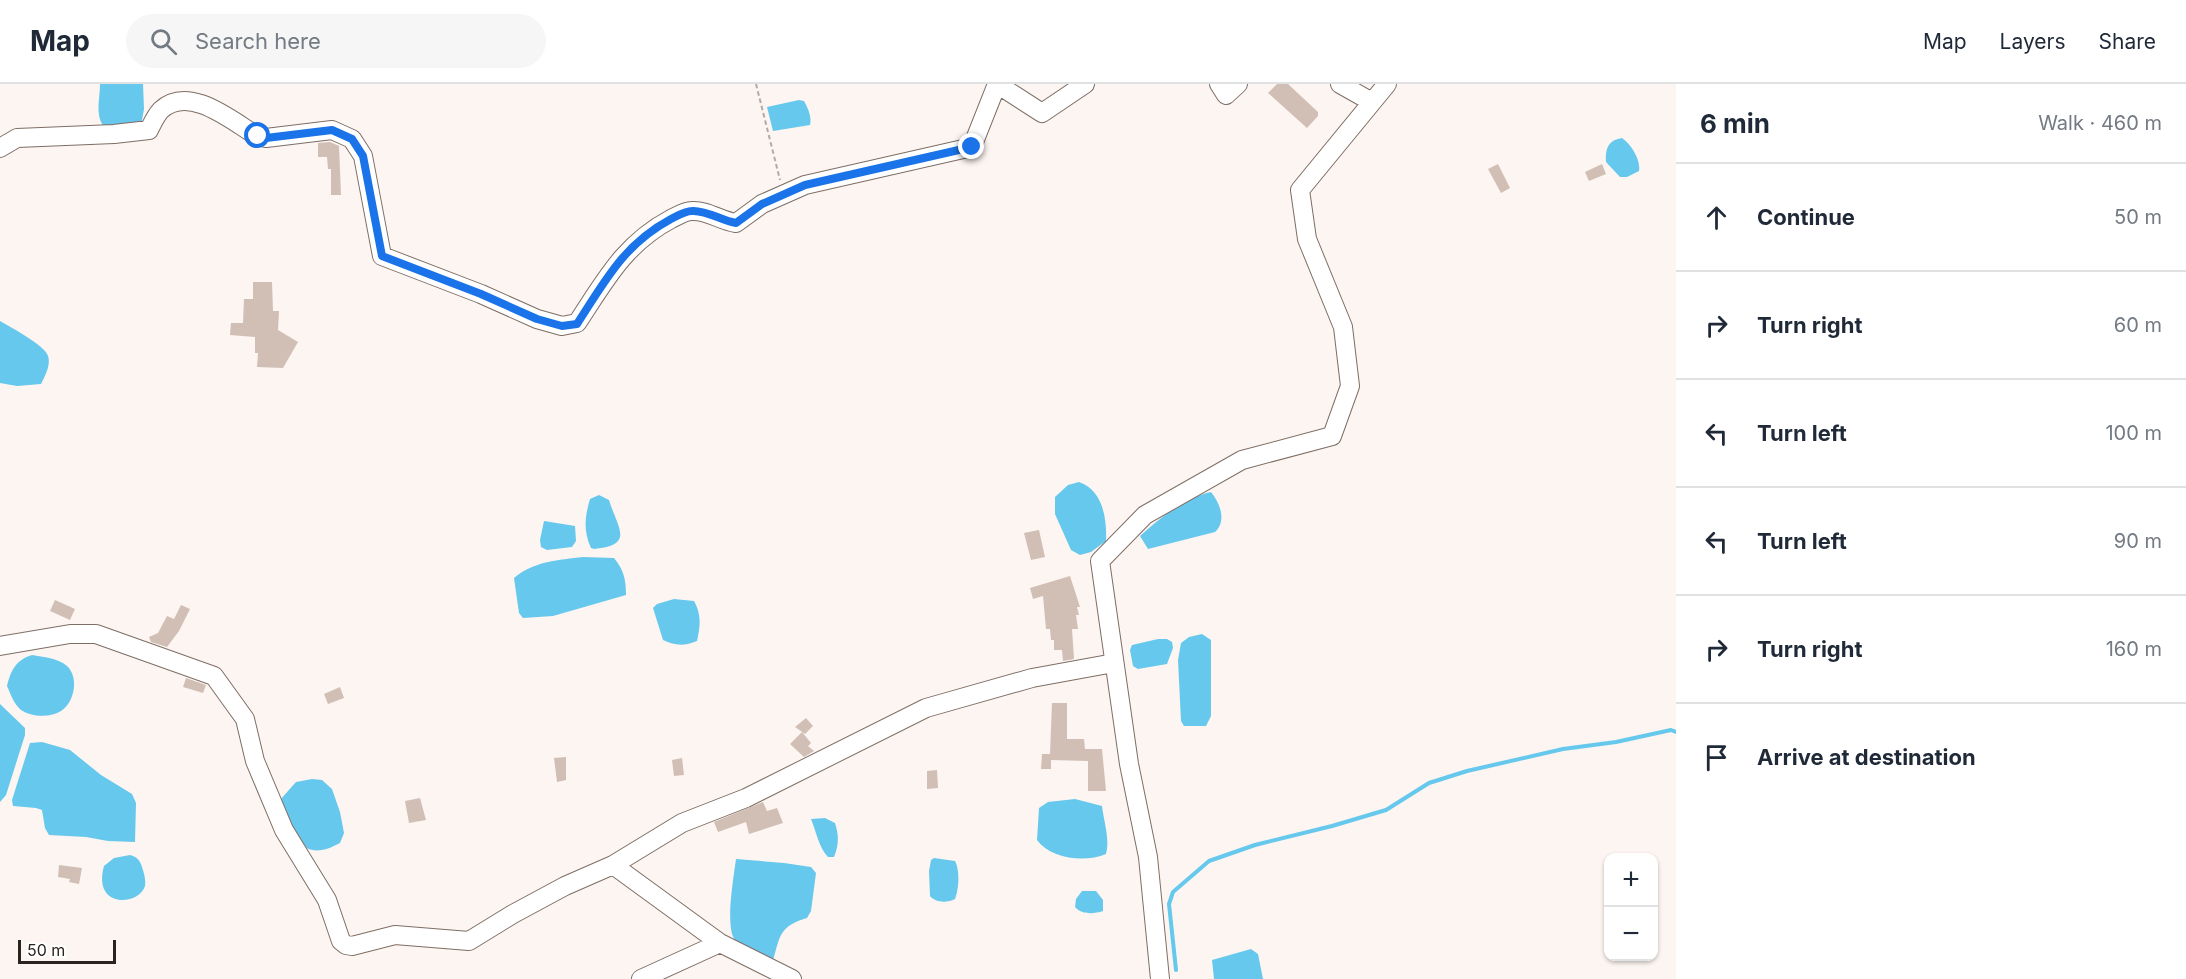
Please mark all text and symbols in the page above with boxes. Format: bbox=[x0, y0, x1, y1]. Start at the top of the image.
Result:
search box bbox=[126, 14, 546, 68]
text: Map bbox=[30, 24, 90, 58]
icon: search bbox=[147, 25, 180, 58]
text: Search here bbox=[195, 28, 321, 54]
text: Map bbox=[1923, 29, 1967, 54]
text: Layers bbox=[2000, 29, 2066, 54]
text: Share bbox=[2099, 29, 2156, 54]
text: 6 min bbox=[1700, 108, 1770, 139]
text: Walk · 460 m bbox=[2038, 111, 2162, 135]
route start bbox=[244, 122, 270, 148]
route end bbox=[958, 133, 984, 159]
icon: ahead bbox=[1700, 201, 1733, 234]
text: Continue bbox=[1757, 204, 1855, 230]
text: 50 m bbox=[2114, 205, 2162, 229]
icon: right bbox=[1700, 309, 1733, 342]
text: Turn right bbox=[1757, 312, 1863, 338]
text: 60 m bbox=[2114, 313, 2162, 337]
icon: left bbox=[1700, 417, 1733, 450]
text: Turn left bbox=[1757, 420, 1847, 446]
text: 100 m bbox=[2105, 421, 2162, 445]
icon: left bbox=[1700, 525, 1733, 558]
text: Turn left bbox=[1757, 528, 1847, 554]
text: 90 m bbox=[2114, 529, 2162, 553]
icon: right bbox=[1700, 633, 1733, 666]
text: Turn right bbox=[1757, 636, 1863, 662]
text: 160 m bbox=[2106, 637, 2162, 661]
icon: arrive bbox=[1700, 741, 1733, 774]
text: Arrive at destination bbox=[1757, 744, 1976, 770]
map controls bbox=[1604, 853, 1658, 961]
button: + bbox=[1604, 853, 1658, 907]
button: − bbox=[1604, 907, 1658, 961]
scale bar bbox=[18, 937, 116, 964]
text: 50 m bbox=[27, 940, 65, 960]

